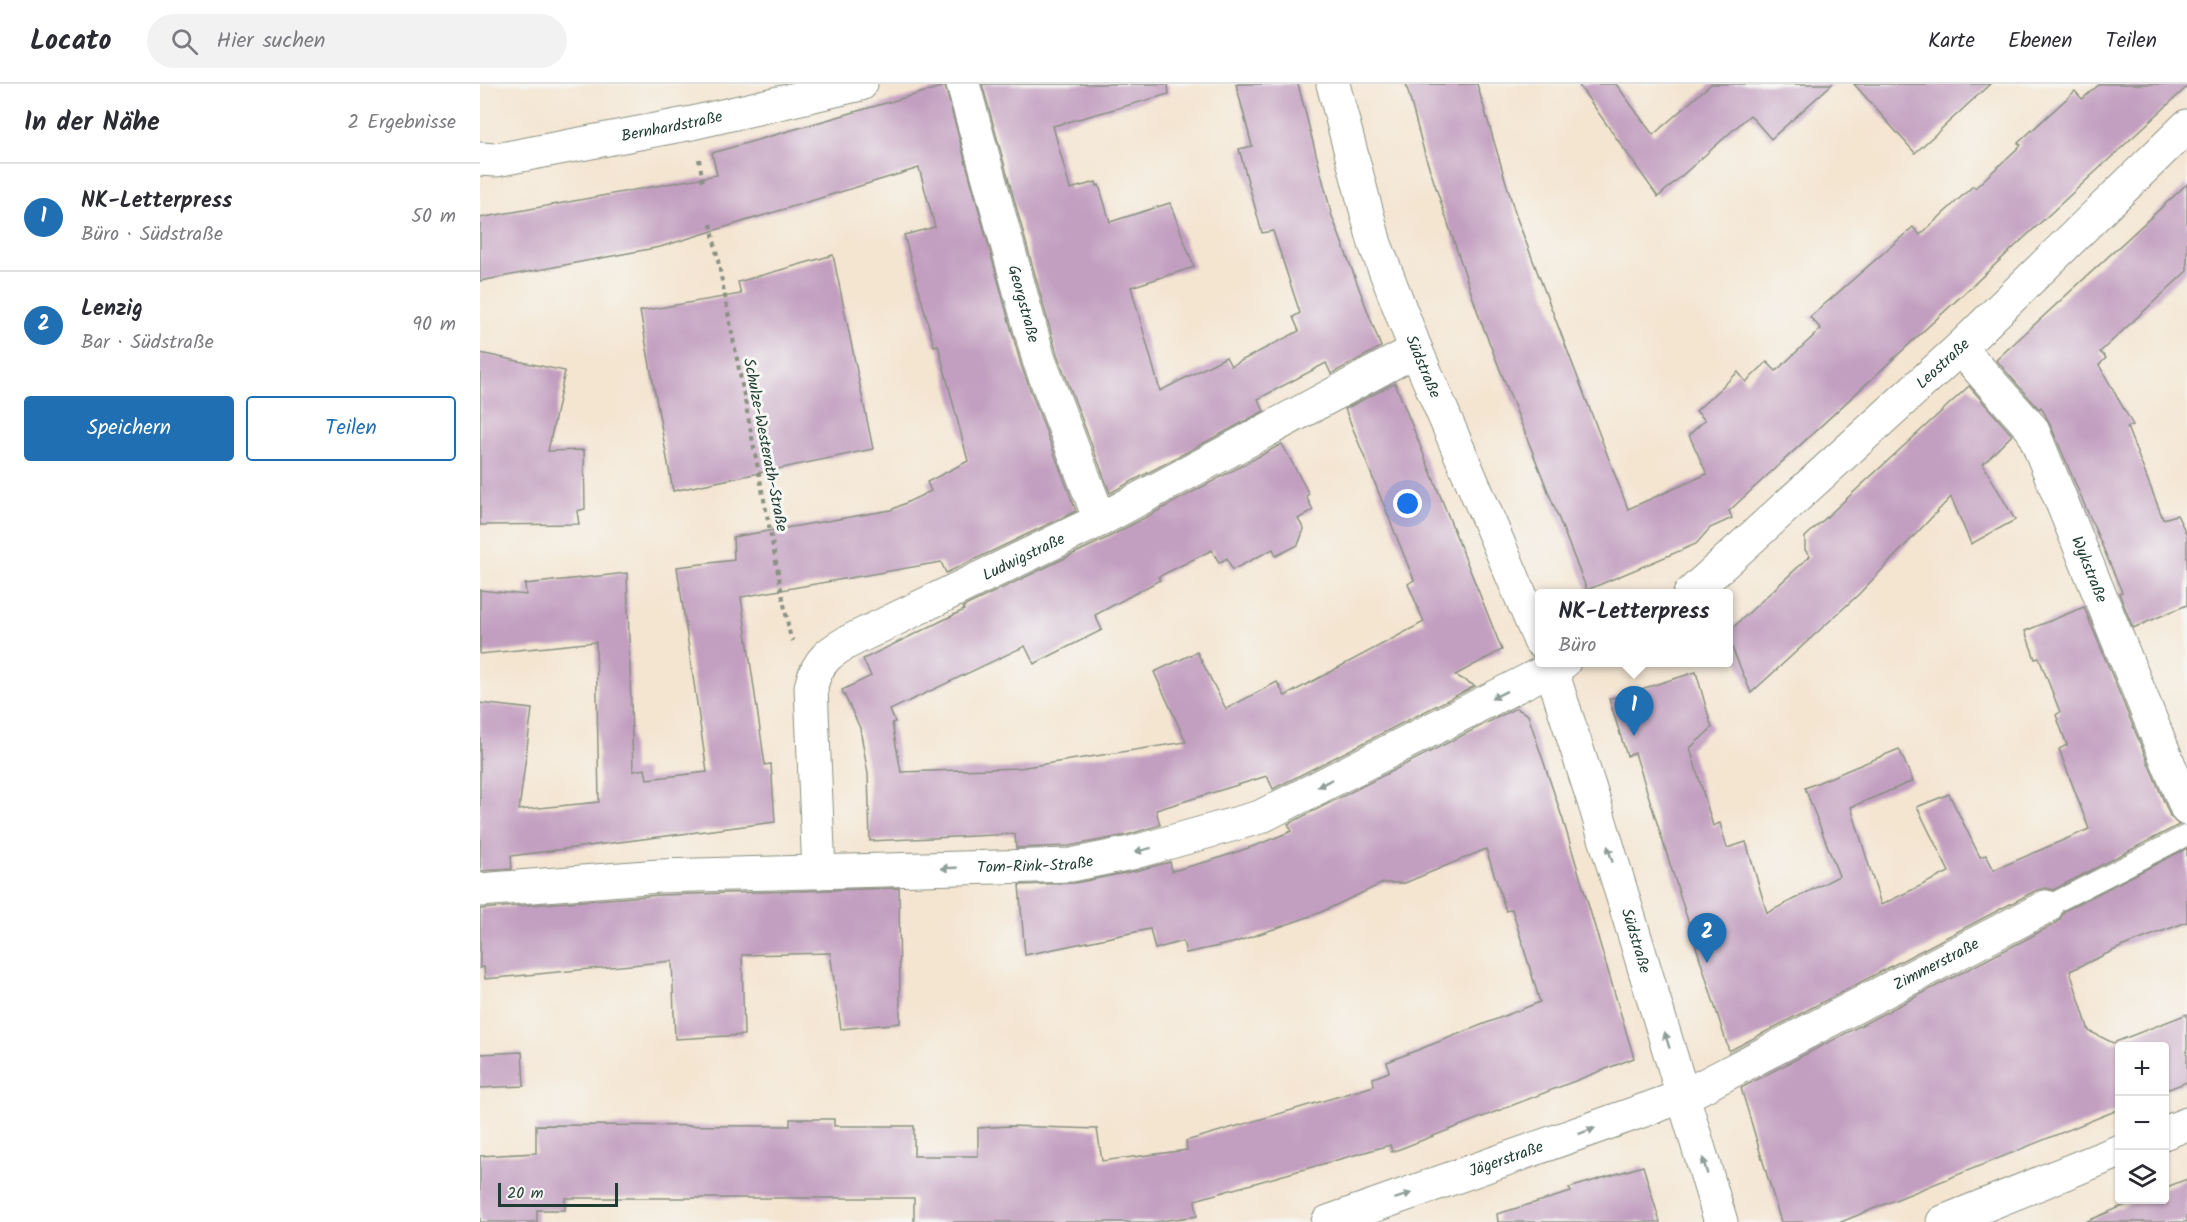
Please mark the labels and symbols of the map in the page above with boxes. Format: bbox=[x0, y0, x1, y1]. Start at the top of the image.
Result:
street label: Bernhardstraße bbox=[619, 104, 725, 149]
street label: Georgstraße bbox=[1001, 262, 1046, 345]
street label: Südstraße bbox=[1399, 331, 1448, 402]
street label: Leostraße bbox=[1910, 332, 1976, 395]
street label: Schulze-Westerath-Straße bbox=[736, 356, 794, 534]
your location bbox=[1393, 489, 1422, 518]
street label: Ludwigstraße bbox=[978, 526, 1069, 588]
street label: Wykstraße bbox=[2064, 532, 2114, 607]
pin: 1 bbox=[1614, 686, 1654, 736]
one-way arrow bbox=[1490, 690, 1507, 700]
one-way arrow bbox=[1317, 779, 1334, 788]
one-way arrow bbox=[1605, 845, 1614, 863]
one-way arrow bbox=[1134, 846, 1152, 856]
street label: Tom-Rink-Straße bbox=[977, 848, 1096, 880]
one-way arrow bbox=[940, 863, 959, 873]
street label: Südstraße bbox=[1614, 905, 1658, 976]
pin: 2 bbox=[1688, 914, 1726, 963]
street label: Zimmerstraße bbox=[1889, 932, 1984, 997]
one-way arrow bbox=[1662, 1031, 1671, 1049]
one-way arrow bbox=[1578, 1125, 1596, 1135]
street label: Jägerstraße bbox=[1465, 1134, 1547, 1184]
one-way arrow bbox=[1699, 1157, 1709, 1175]
scale bar bbox=[498, 1180, 618, 1208]
one-way arrow bbox=[1394, 1191, 1412, 1200]

